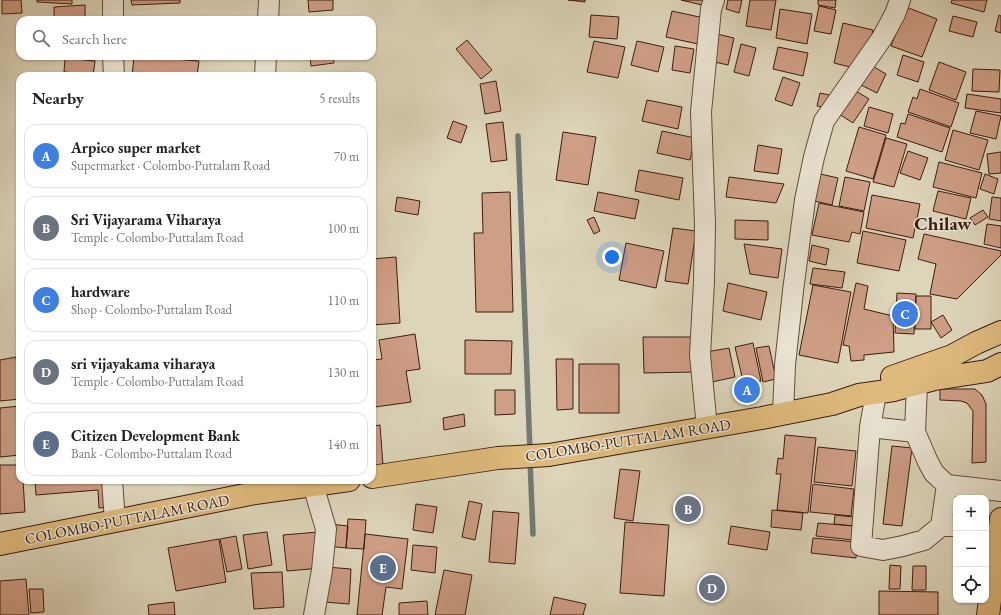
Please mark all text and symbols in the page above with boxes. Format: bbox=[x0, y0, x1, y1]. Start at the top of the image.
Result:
search box bbox=[16, 16, 376, 60]
icon: search bbox=[30, 27, 52, 49]
text: Search here bbox=[62, 29, 127, 48]
text: Nearby bbox=[32, 87, 84, 109]
text: 5 results bbox=[319, 90, 360, 107]
text: Arpico super market bbox=[71, 138, 201, 157]
text: A bbox=[41, 148, 51, 165]
text: 70 m bbox=[334, 148, 359, 165]
text: Supermarket · Colombo-Puttalam Road bbox=[71, 157, 270, 174]
text: Sri Vijayarama Viharaya bbox=[71, 210, 221, 229]
district label: Chilaw bbox=[914, 211, 972, 236]
text: B bbox=[42, 220, 50, 237]
text: 100 m bbox=[328, 220, 359, 237]
text: Temple · Colombo-Puttalam Road bbox=[71, 229, 244, 246]
your location bbox=[602, 247, 622, 267]
text: hardware bbox=[71, 282, 130, 301]
text: C bbox=[41, 292, 51, 309]
text: 110 m bbox=[328, 292, 359, 309]
pin: C bbox=[892, 299, 918, 329]
text: Shop · Colombo-Puttalam Road bbox=[71, 301, 232, 318]
text: sri vijayakama viharaya bbox=[71, 354, 215, 373]
text: D bbox=[41, 364, 51, 381]
text: 130 m bbox=[328, 364, 359, 381]
text: Temple · Colombo-Puttalam Road bbox=[71, 373, 244, 390]
pin: A bbox=[734, 375, 760, 405]
street label: COLOMBO-PUTTALAM ROAD bbox=[524, 414, 732, 466]
text: Citizen Development Bank bbox=[71, 426, 240, 445]
text: E bbox=[42, 436, 50, 453]
text: 140 m bbox=[328, 436, 359, 453]
text: Bank · Colombo-Puttalam Road bbox=[71, 445, 232, 462]
street label: COLOMBO-PUTTALAM ROAD bbox=[23, 490, 231, 548]
pin: B bbox=[675, 494, 701, 524]
map controls bbox=[953, 495, 989, 603]
button: + bbox=[953, 495, 989, 531]
button: − bbox=[953, 531, 989, 567]
pin: E bbox=[370, 553, 396, 583]
button: locate bbox=[953, 567, 989, 603]
pin: D bbox=[699, 573, 725, 603]

